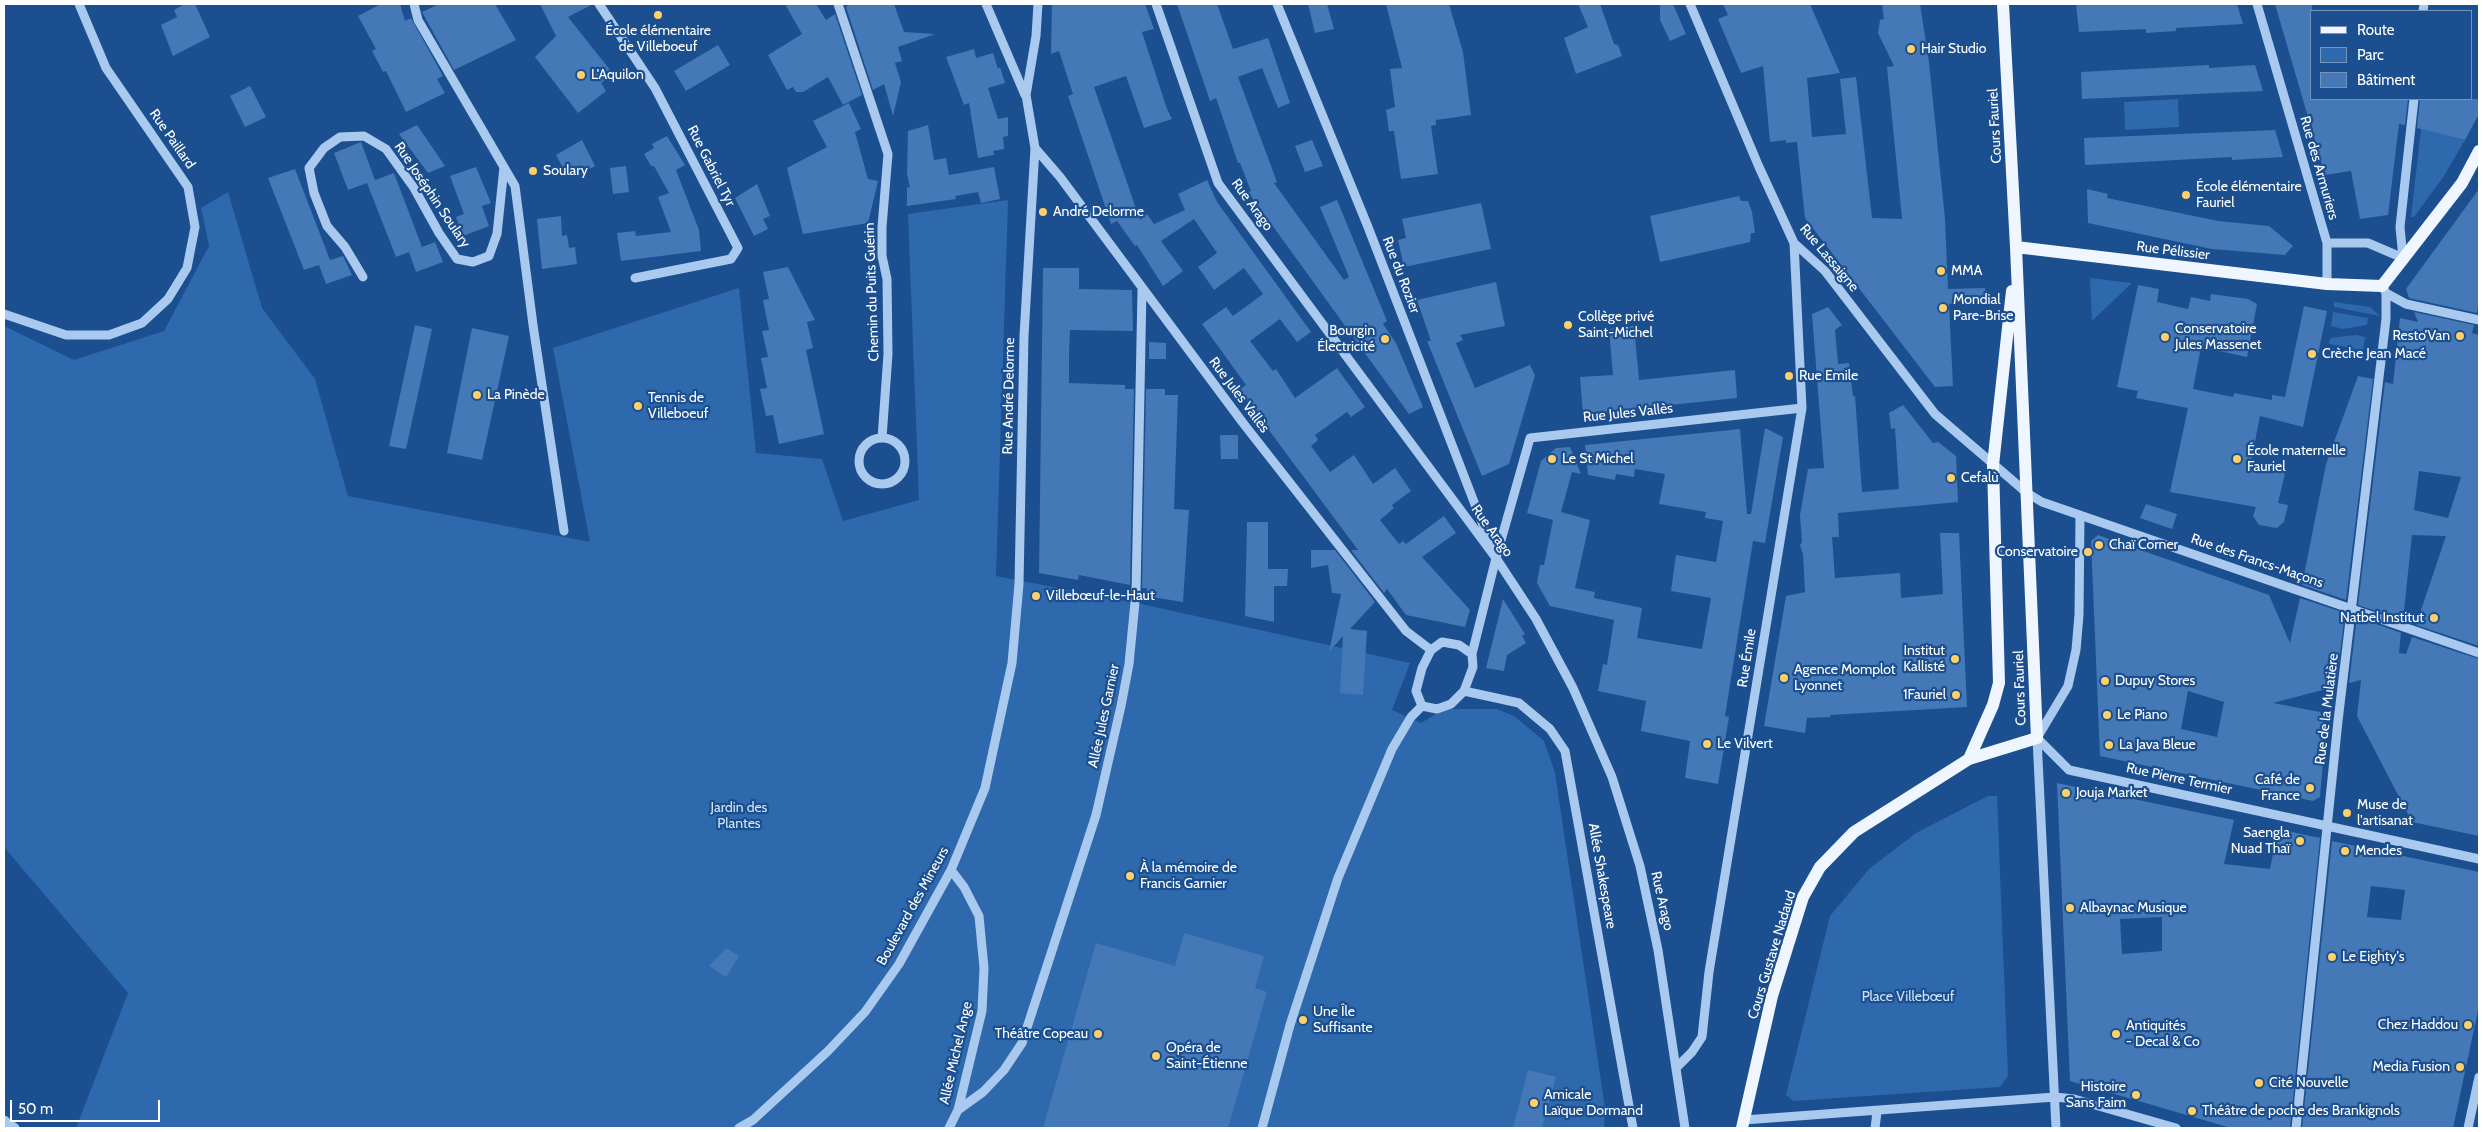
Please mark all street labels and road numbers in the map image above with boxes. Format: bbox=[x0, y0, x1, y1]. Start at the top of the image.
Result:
street label: Cours Fauriel bbox=[1985, 88, 2005, 164]
street label: Rue Paillard bbox=[145, 106, 199, 172]
street label: Rue des Armuriers bbox=[2296, 114, 2342, 222]
street label: Rue Gabriel Tyr bbox=[683, 123, 739, 209]
street label: Rue Joséphin Soulary bbox=[390, 139, 474, 251]
street label: Rue Arago bbox=[1227, 176, 1277, 234]
street label: Rue Lassaigne bbox=[1796, 221, 1862, 295]
street label: Chemin du Puits Guérin bbox=[861, 222, 883, 362]
street label: Rue du Rozier bbox=[1379, 234, 1423, 316]
street label: Rue Pélissier bbox=[2136, 238, 2210, 264]
street label: Rue André Delorme bbox=[1000, 337, 1018, 455]
street label: Rue Jules Vallès bbox=[1205, 354, 1273, 436]
street label: Rue Jules Vallès bbox=[1582, 400, 1674, 426]
street label: Rue Arago bbox=[1467, 502, 1517, 560]
street label: Rue des Francs-Maçons bbox=[2189, 530, 2325, 592]
street label: Rue Émile bbox=[1734, 627, 1760, 689]
street label: Cours Fauriel bbox=[2010, 650, 2030, 726]
street label: Rue de la Mulatière bbox=[2312, 652, 2342, 766]
street label: Allée Jules Garnier bbox=[1085, 663, 1123, 769]
street label: Rue Pierre Termier bbox=[2125, 760, 2233, 798]
street label: Allée Shakespeare bbox=[1584, 822, 1620, 930]
street label: Boulevard des Mineurs bbox=[873, 844, 953, 968]
street label: Rue Arago bbox=[1647, 870, 1677, 932]
street label: Cours Gustave Nadaud bbox=[1744, 889, 1800, 1021]
street label: Allée Michel Ange bbox=[936, 1000, 976, 1106]

